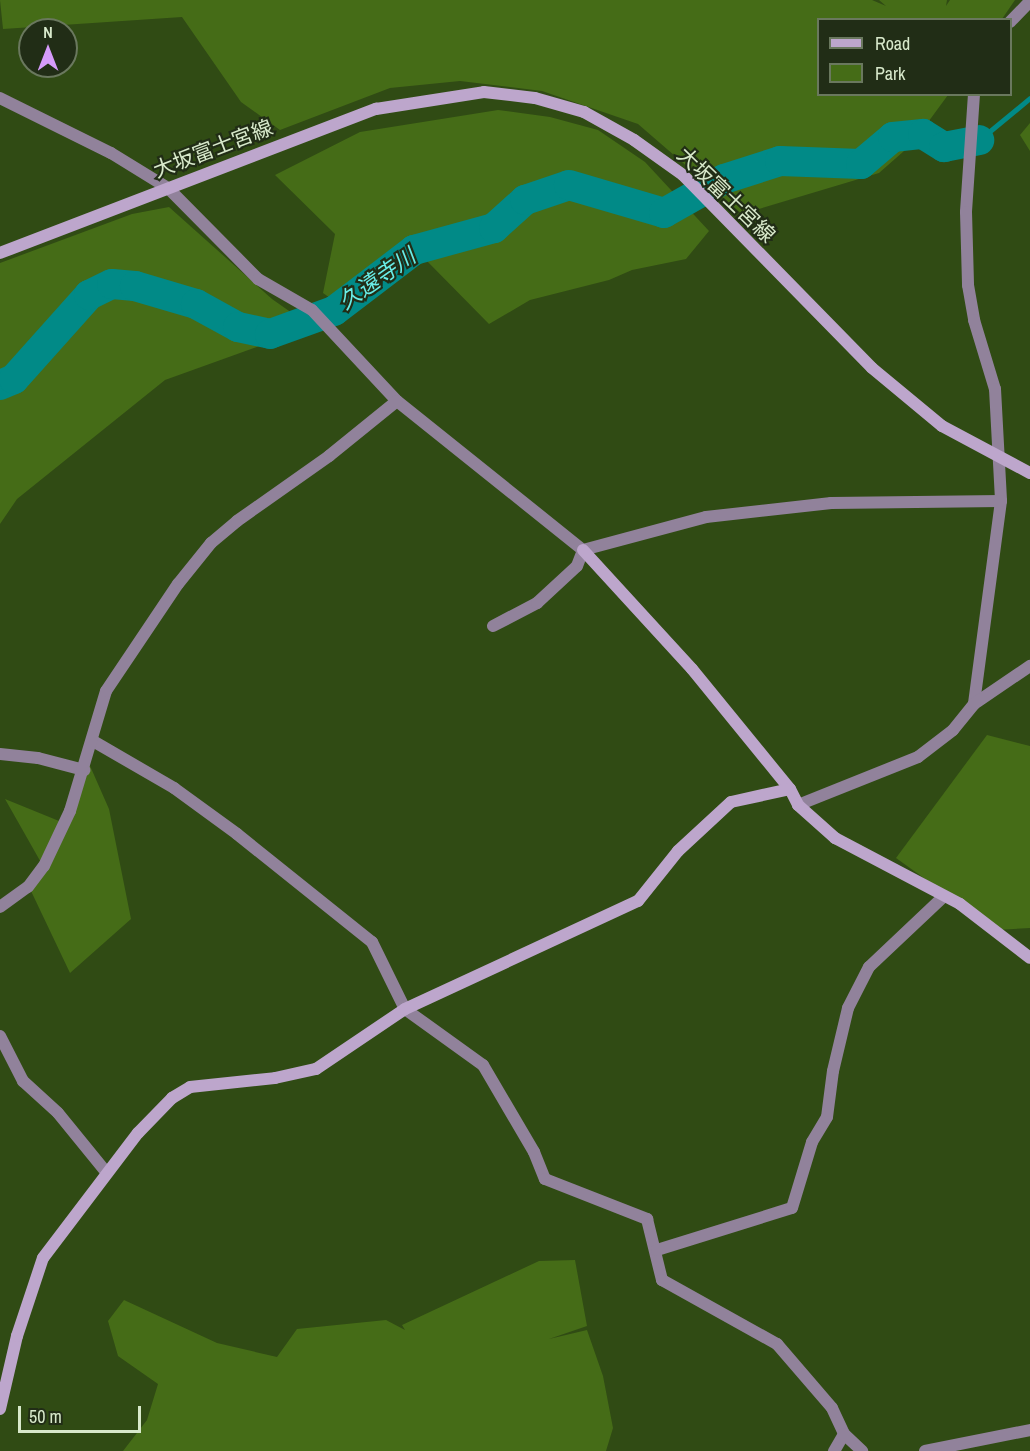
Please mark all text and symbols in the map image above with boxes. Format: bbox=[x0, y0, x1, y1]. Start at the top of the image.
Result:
north arrow bbox=[18, 18, 78, 78]
legend bbox=[817, 18, 1012, 96]
text: N bbox=[43, 21, 53, 43]
text: Road bbox=[875, 31, 910, 56]
text: Park bbox=[875, 61, 905, 86]
street label: 大坂富士宮線 bbox=[150, 115, 276, 183]
street label: 大坂富士宮線 bbox=[672, 142, 780, 248]
water label: 久遠寺川 bbox=[333, 243, 421, 315]
scale bar bbox=[21, 1394, 144, 1432]
text: 50 m bbox=[29, 1404, 62, 1429]

